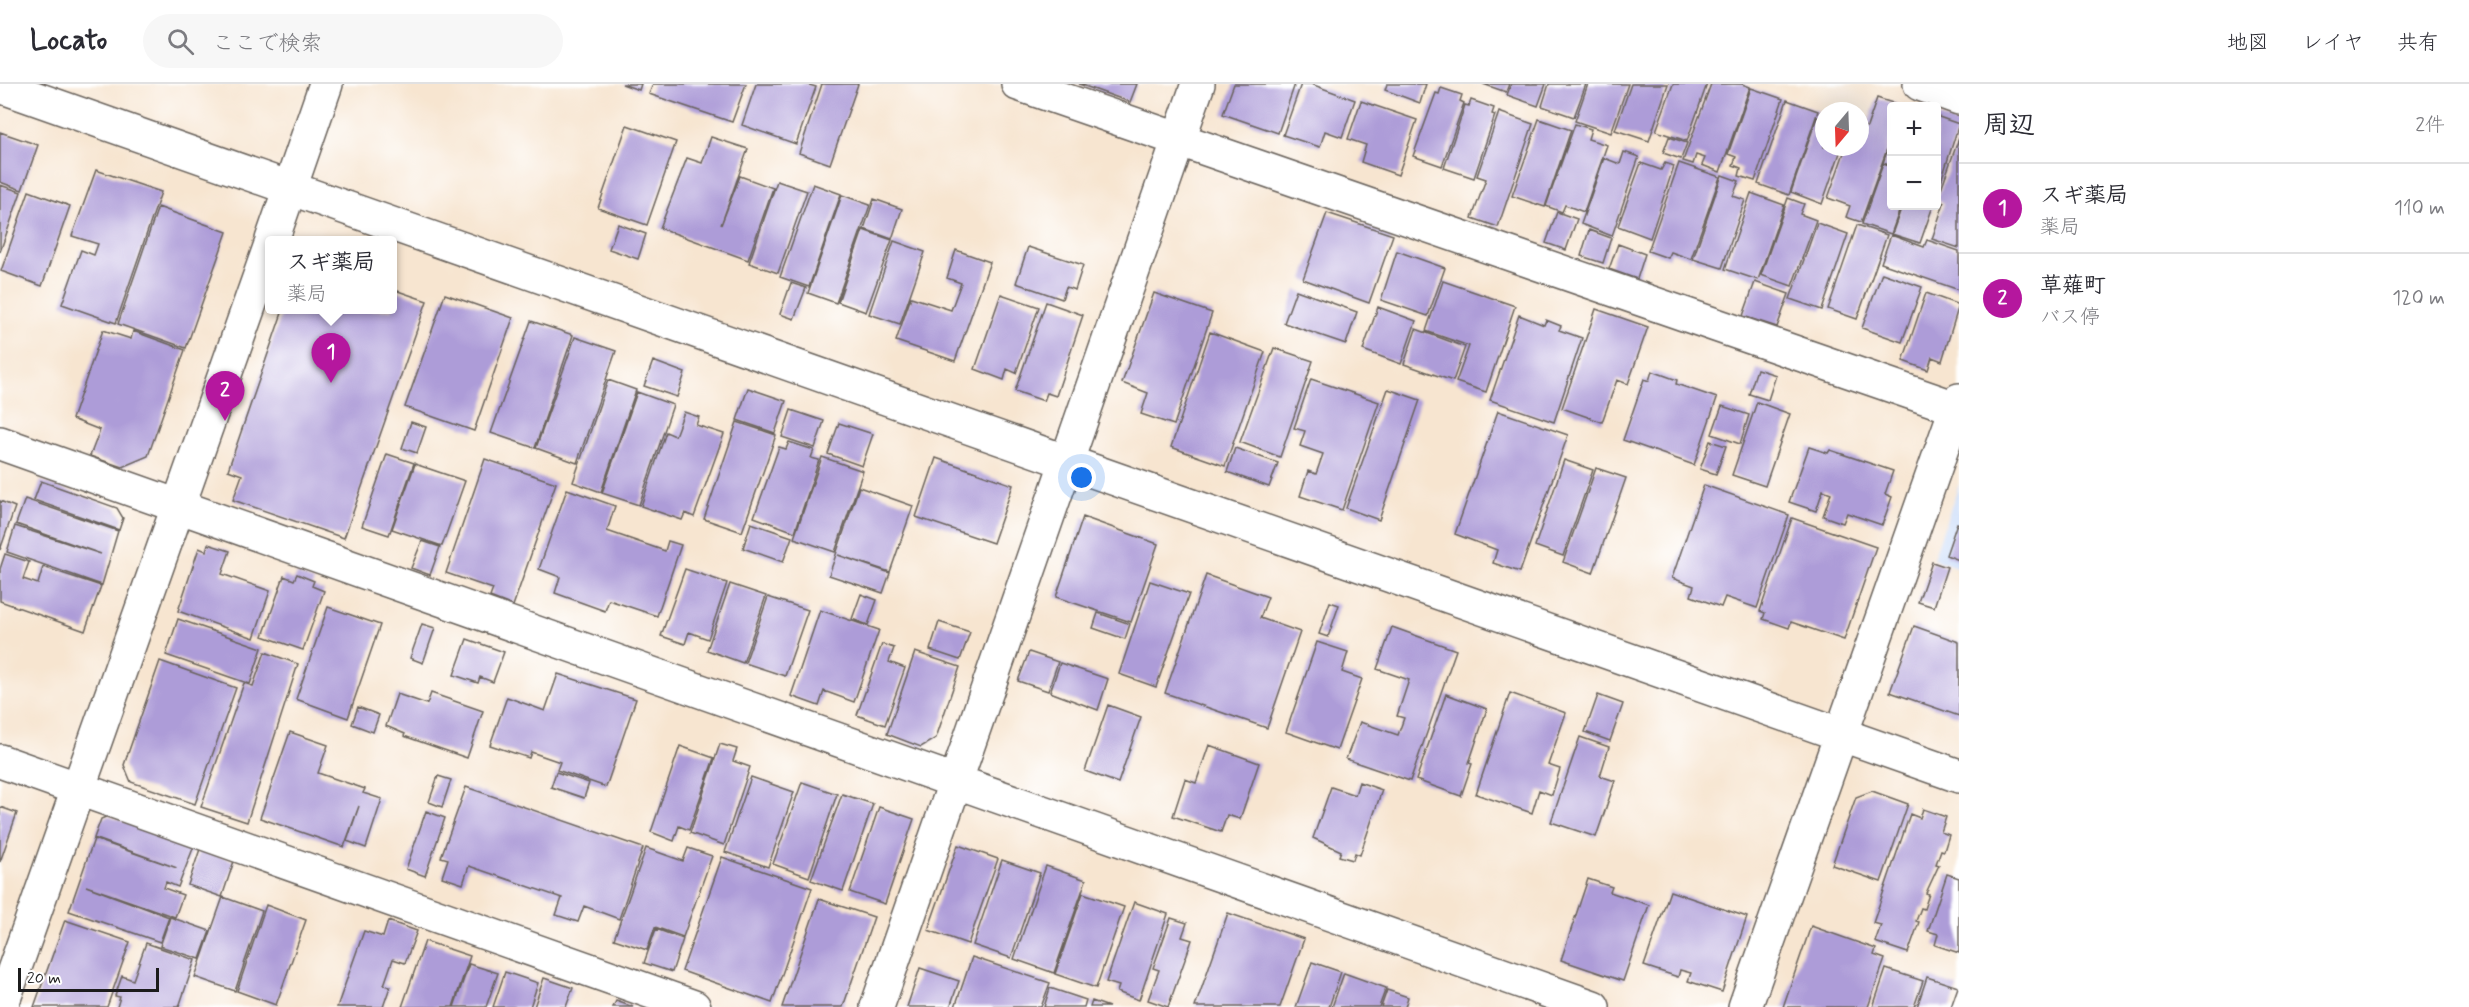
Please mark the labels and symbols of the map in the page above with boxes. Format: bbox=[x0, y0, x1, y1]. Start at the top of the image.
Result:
north arrow bbox=[1815, 102, 1869, 156]
pin: 1 bbox=[312, 334, 350, 383]
pin: 2 bbox=[206, 372, 244, 421]
your location bbox=[1067, 463, 1096, 492]
scale bar bbox=[18, 965, 159, 992]

